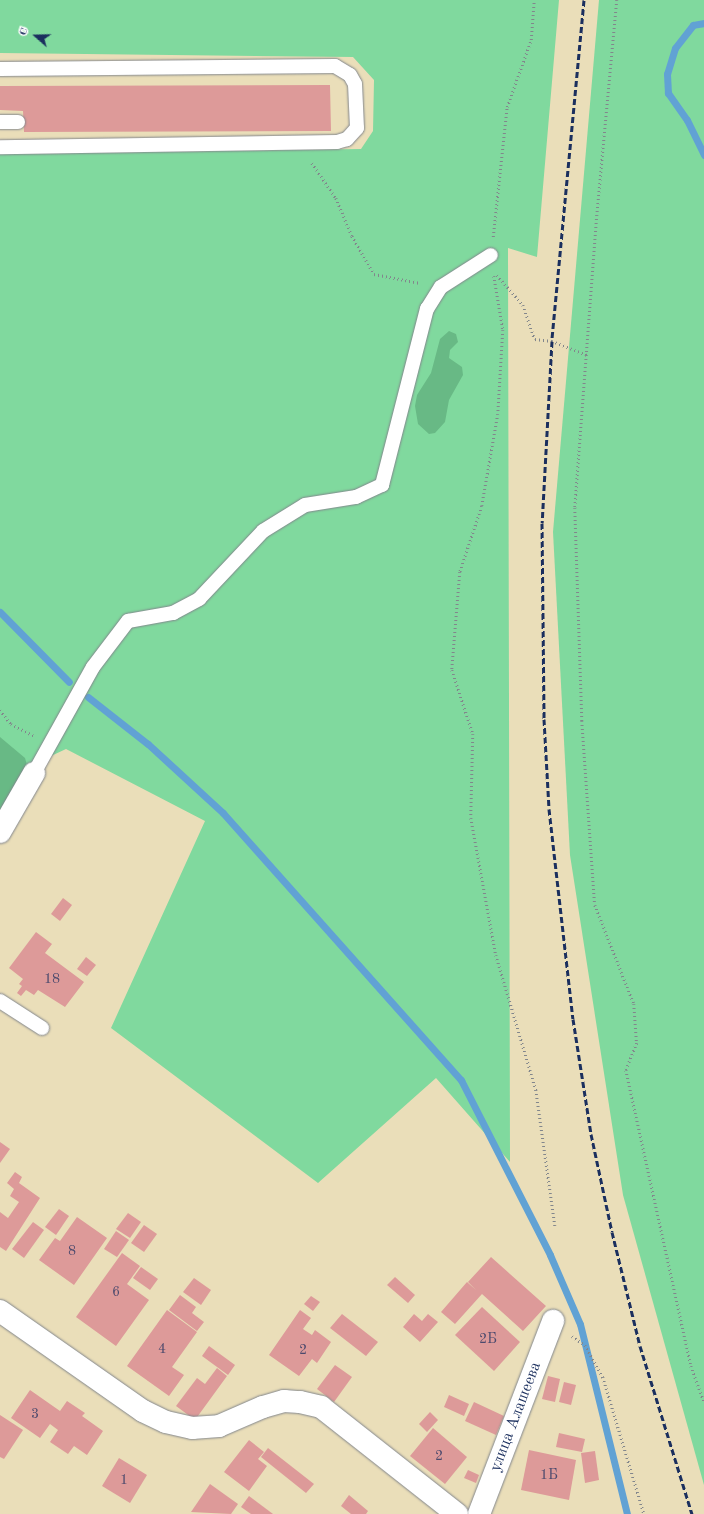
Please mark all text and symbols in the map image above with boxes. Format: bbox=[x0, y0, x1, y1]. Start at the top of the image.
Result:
north arrow bbox=[16, 16, 56, 56]
text: С bbox=[18, 26, 31, 37]
house number: 18 bbox=[44, 971, 60, 987]
house number: 8 bbox=[68, 1243, 76, 1259]
house number: 6 bbox=[112, 1284, 120, 1300]
house number: 2Б bbox=[479, 1331, 497, 1347]
house number: 4 bbox=[158, 1341, 166, 1357]
house number: 2 bbox=[299, 1342, 307, 1358]
street label: улица Алашеева bbox=[486, 1359, 546, 1475]
house number: 3 bbox=[31, 1406, 39, 1422]
house number: 2 bbox=[435, 1448, 443, 1464]
house number: 1Б bbox=[540, 1467, 558, 1483]
house number: 1 bbox=[120, 1472, 128, 1488]

